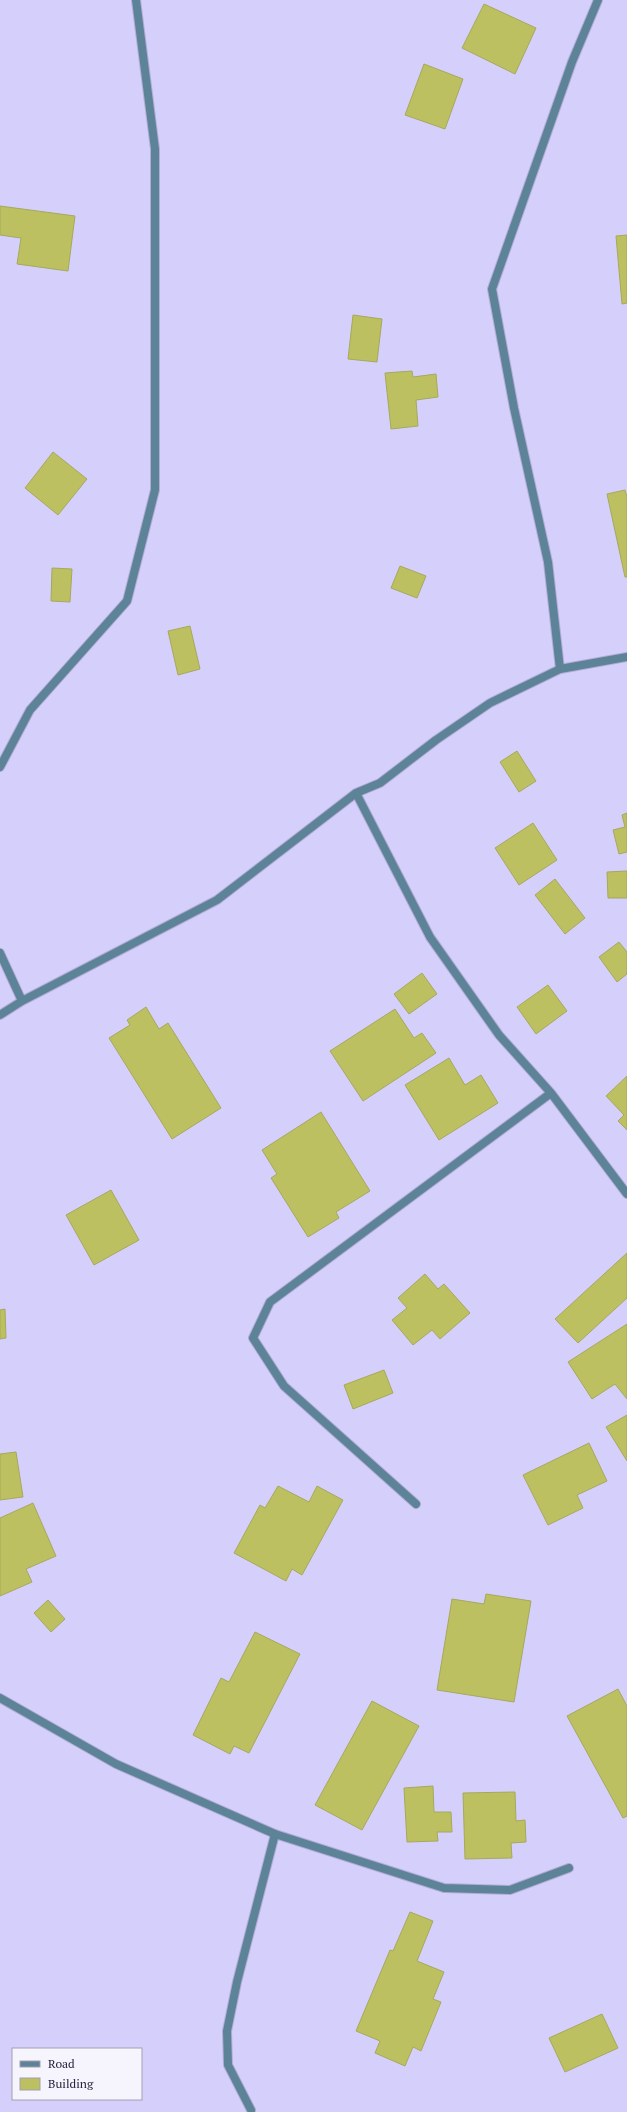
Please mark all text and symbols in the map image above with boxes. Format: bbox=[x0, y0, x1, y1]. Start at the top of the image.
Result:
legend bbox=[12, 2048, 142, 2100]
text: Road bbox=[48, 2056, 75, 2071]
text: Building bbox=[48, 2076, 94, 2091]

